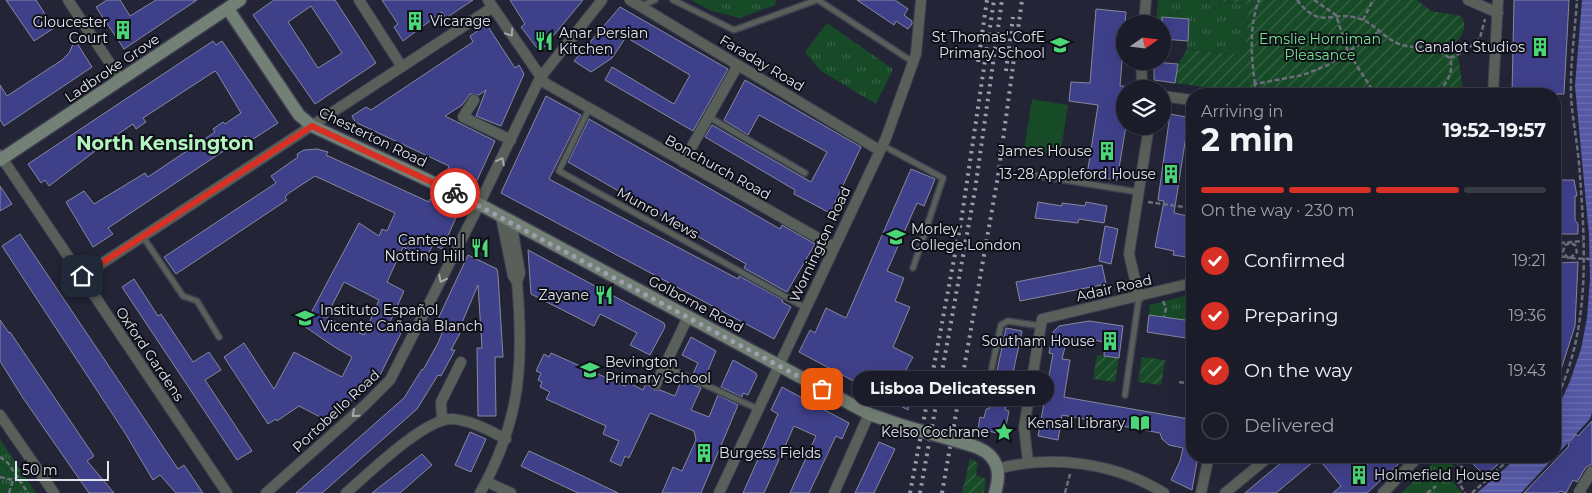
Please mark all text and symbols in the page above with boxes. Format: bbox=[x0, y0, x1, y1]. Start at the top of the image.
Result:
building icon: Vicarage bbox=[404, 10, 426, 32]
place label: Vicarage bbox=[430, 12, 491, 30]
place label: Gloucester Court bbox=[33, 13, 108, 47]
north arrow bbox=[1116, 15, 1171, 70]
map controls bbox=[1116, 15, 1171, 135]
building icon: Gloucester Court bbox=[112, 19, 134, 41]
place label: Anar Persian Kitchen bbox=[559, 24, 648, 58]
one-way arrow bbox=[504, 27, 513, 37]
place label: St Thomas' CofE Primary School bbox=[932, 28, 1045, 62]
street label: Ladbroke Grove bbox=[61, 30, 163, 106]
restaurant icon: Anar Persian Kitchen bbox=[533, 30, 555, 52]
park label: Emslie Horniman Pleasance bbox=[1259, 30, 1381, 64]
street label: Faraday Road bbox=[716, 31, 808, 95]
school or university icon: St Thomas' CofE Primary School bbox=[1049, 34, 1071, 56]
building icon: Canalot Studios bbox=[1529, 36, 1551, 58]
place label: Canalot Studios bbox=[1415, 38, 1525, 56]
button: layers bbox=[1116, 80, 1171, 135]
text: Arriving in bbox=[1201, 102, 1283, 121]
street label: Chesterton Road bbox=[316, 103, 430, 171]
text: 19:52–19:57 bbox=[1443, 119, 1546, 142]
text: 2 min bbox=[1201, 120, 1294, 159]
street label: Bonchurch Road bbox=[662, 130, 774, 204]
district label: North Kensington bbox=[76, 132, 254, 155]
building icon: James House bbox=[1096, 140, 1118, 162]
place label: James House bbox=[997, 142, 1092, 160]
one-way arrow bbox=[495, 157, 505, 166]
building icon: 13-28 Appleford House bbox=[1160, 163, 1182, 185]
place label: 13-28 Appleford House bbox=[999, 165, 1156, 183]
courier bbox=[430, 168, 480, 218]
icon: bike bbox=[441, 179, 469, 207]
street label: Munro Mews bbox=[614, 183, 702, 243]
street label: Wornington Road bbox=[785, 183, 855, 305]
text: On the way · 230 m bbox=[1201, 201, 1354, 220]
place label: Morley College London bbox=[911, 220, 1021, 254]
school or university icon: Morley College London bbox=[885, 226, 907, 248]
place label: Canteen | Notting Hill bbox=[384, 231, 465, 265]
restaurant icon: Canteen | Notting Hill bbox=[469, 237, 491, 259]
icon: check bbox=[1201, 247, 1229, 275]
text: Confirmed bbox=[1244, 249, 1345, 272]
text: 19:21 bbox=[1512, 251, 1546, 270]
pin bbox=[61, 255, 103, 297]
icon: home bbox=[68, 262, 96, 290]
street label: Golborne Road bbox=[645, 271, 747, 337]
street label: Adair Road bbox=[1074, 271, 1154, 305]
one-way arrow bbox=[438, 274, 448, 283]
restaurant icon: Zayane bbox=[593, 284, 615, 306]
place label: Zayane bbox=[538, 286, 589, 304]
place label: Instituto Español Vicente Cañada Blanch bbox=[320, 301, 483, 335]
icon: check bbox=[1201, 302, 1229, 330]
street label: Oxford Gardens bbox=[112, 303, 188, 405]
text: Preparing bbox=[1244, 304, 1339, 327]
text: 19:36 bbox=[1508, 306, 1546, 325]
school or university icon: Instituto Español Vicente Cañada Blanch bbox=[294, 307, 316, 329]
building icon: Southam House bbox=[1099, 330, 1121, 352]
place label: Southam House bbox=[981, 332, 1095, 350]
place label: Bevington Primary School bbox=[605, 353, 711, 387]
icon: check bbox=[1201, 357, 1229, 385]
school or university icon: Bevington Primary School bbox=[579, 359, 601, 381]
text: On the way bbox=[1244, 359, 1352, 382]
text: 19:43 bbox=[1508, 361, 1546, 380]
street label: Portobello Road bbox=[288, 366, 384, 456]
pin bbox=[801, 368, 843, 410]
callout: Lisboa Delicatessen bbox=[852, 372, 1054, 406]
icon: bag bbox=[808, 375, 836, 403]
text: Lisboa Delicatessen bbox=[870, 379, 1036, 398]
one-way arrow bbox=[351, 409, 360, 418]
library icon: Kensal Library bbox=[1129, 412, 1151, 434]
place label: Kensal Library bbox=[1027, 414, 1125, 432]
text: Delivered bbox=[1244, 414, 1335, 437]
place icon: Kelso Cochrane bbox=[993, 421, 1015, 443]
place label: Kelso Cochrane bbox=[881, 423, 989, 441]
building icon: Burgess Fields bbox=[693, 442, 715, 464]
place label: Burgess Fields bbox=[719, 444, 821, 462]
scale bar bbox=[15, 458, 109, 481]
text: 50 m bbox=[22, 461, 58, 479]
building icon: Holmefield House bbox=[1348, 464, 1370, 486]
place label: Holmefield House bbox=[1374, 466, 1500, 484]

